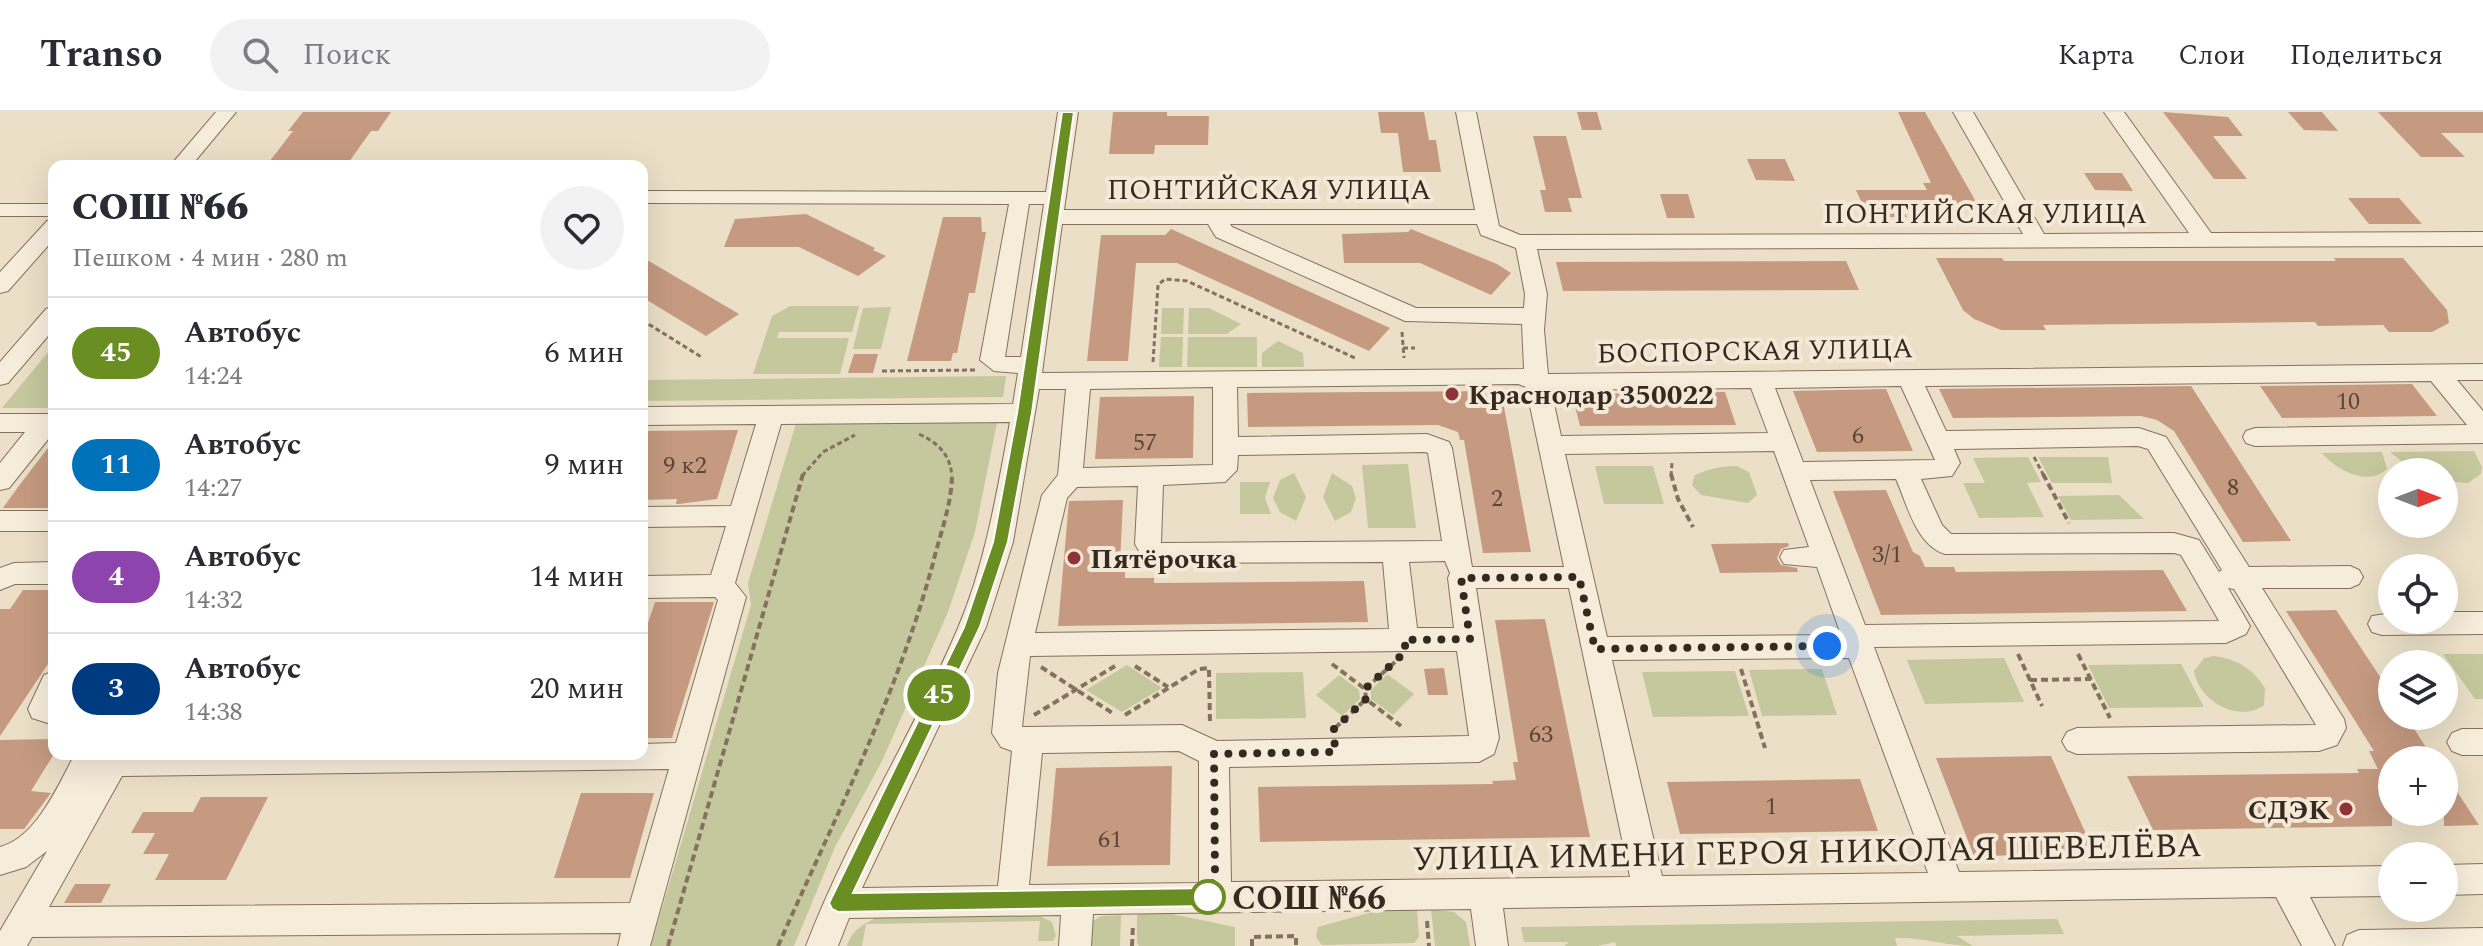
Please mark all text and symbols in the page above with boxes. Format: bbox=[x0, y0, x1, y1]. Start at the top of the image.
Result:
search box bbox=[210, 19, 770, 91]
text: Transo bbox=[40, 26, 162, 84]
text: Поиск bbox=[302, 32, 391, 78]
icon: search bbox=[238, 33, 282, 77]
text: Карта bbox=[2058, 34, 2134, 77]
text: Слои bbox=[2178, 34, 2245, 77]
text: Поделиться bbox=[2289, 34, 2443, 77]
street label: ПОНТИЙСКАЯ УЛИЦА bbox=[1107, 169, 1431, 212]
text: СОШ №66 bbox=[72, 179, 249, 237]
button: heart bbox=[540, 186, 624, 270]
street label: ПОНТИЙСКАЯ УЛИЦА bbox=[1823, 193, 2147, 236]
text: Пешком · 4 мин · 280 m bbox=[72, 238, 348, 278]
text: Автобус bbox=[184, 310, 301, 356]
street label: БОСПОРСКАЯ УЛИЦА bbox=[1596, 327, 1914, 376]
text: 6 мин bbox=[545, 330, 624, 376]
text: 45 bbox=[100, 331, 132, 374]
text: 14:24 bbox=[184, 356, 243, 396]
place label: Краснодар 350022 bbox=[1468, 374, 1714, 417]
house number: 10 bbox=[2336, 384, 2360, 420]
marker: Краснодар 350022 bbox=[1443, 385, 1461, 403]
house number: 6 bbox=[1852, 418, 1864, 454]
text: Автобус bbox=[184, 422, 301, 468]
house number: 57 bbox=[1133, 425, 1157, 461]
text: 9 мин bbox=[545, 442, 624, 488]
text: 11 bbox=[100, 443, 132, 486]
house number: 9 к2 bbox=[663, 448, 707, 484]
north arrow bbox=[2378, 458, 2458, 538]
map controls bbox=[2378, 458, 2458, 922]
text: 14:27 bbox=[184, 468, 243, 508]
house number: 8 bbox=[2227, 470, 2239, 506]
house number: 2 bbox=[1491, 481, 1503, 517]
text: Автобус bbox=[184, 534, 301, 580]
house number: 3/1 bbox=[1872, 537, 1902, 573]
place label: Пятёрочка bbox=[1090, 538, 1237, 581]
marker: Пятёрочка bbox=[1065, 549, 1083, 567]
text: 14 мин bbox=[530, 554, 624, 600]
button: locate bbox=[2378, 554, 2458, 634]
text: 4 bbox=[108, 555, 124, 598]
text: 14:32 bbox=[184, 580, 243, 620]
your location bbox=[1807, 626, 1847, 666]
text: Автобус bbox=[184, 646, 301, 692]
button: layers bbox=[2378, 650, 2458, 730]
text: 20 мин bbox=[530, 666, 624, 712]
text: 3 bbox=[108, 667, 124, 710]
line badge: 45 bbox=[903, 669, 975, 721]
text: 45 bbox=[923, 673, 955, 716]
text: 14:38 bbox=[184, 692, 243, 732]
house number: 63 bbox=[1529, 717, 1553, 753]
button: + bbox=[2378, 746, 2458, 826]
house number: 1 bbox=[1765, 789, 1777, 825]
place label: СДЭК bbox=[2248, 789, 2330, 832]
marker: СДЭК bbox=[2337, 800, 2355, 818]
street label: УЛИЦА ИМЕНИ ГЕРОЯ НИКОЛАЯ ШЕВЕЛЁВА bbox=[1412, 820, 2202, 886]
house number: 61 bbox=[1098, 822, 1122, 858]
button: − bbox=[2378, 842, 2458, 922]
place label: СОШ №66 bbox=[1232, 873, 1386, 925]
marker: СОШ №66 bbox=[1191, 880, 1225, 914]

